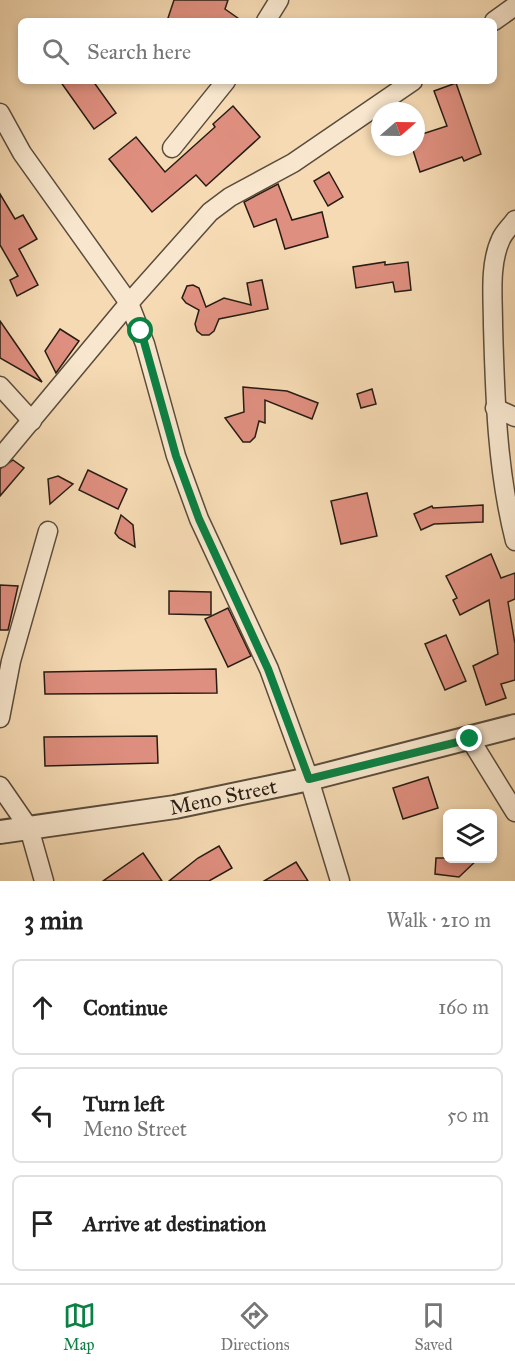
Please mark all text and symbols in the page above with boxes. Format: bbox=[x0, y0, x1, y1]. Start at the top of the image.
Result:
search box bbox=[18, 18, 497, 84]
icon: search bbox=[39, 35, 72, 68]
text: Search here bbox=[87, 38, 191, 65]
north arrow bbox=[371, 102, 425, 156]
route start bbox=[127, 317, 153, 343]
route end bbox=[456, 725, 482, 751]
street label: Meno Street bbox=[167, 773, 280, 821]
map controls bbox=[443, 809, 497, 863]
button: layers bbox=[443, 809, 497, 863]
text: 3 min bbox=[24, 904, 83, 936]
text: Walk · 210 m bbox=[386, 908, 491, 932]
icon: ahead bbox=[26, 991, 59, 1024]
text: Continue bbox=[83, 994, 168, 1021]
text: 160 m bbox=[438, 995, 489, 1019]
text: Turn left bbox=[83, 1090, 165, 1117]
icon: left bbox=[26, 1099, 59, 1132]
text: 50 m bbox=[447, 1103, 489, 1127]
text: Meno Street bbox=[83, 1117, 187, 1141]
icon: arrive bbox=[26, 1207, 59, 1240]
text: Arrive at destination bbox=[83, 1210, 266, 1237]
tab: Map bbox=[63, 1299, 96, 1354]
tab: Directions bbox=[221, 1299, 289, 1354]
tab: Saved bbox=[414, 1299, 452, 1354]

